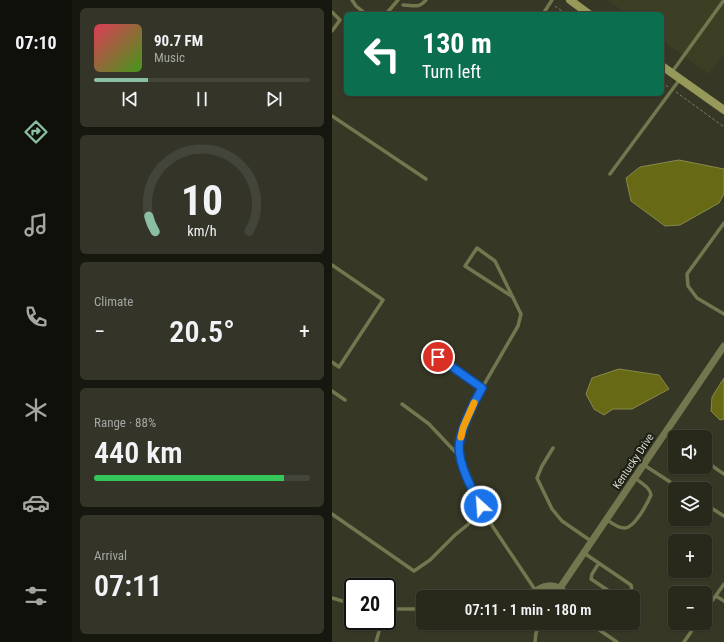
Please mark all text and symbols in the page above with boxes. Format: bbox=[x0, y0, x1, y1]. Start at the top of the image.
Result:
text: 130 m bbox=[422, 27, 492, 60]
icon: left bbox=[356, 28, 408, 80]
text: 07:10 bbox=[15, 32, 57, 53]
text: 90.7 FM bbox=[154, 32, 203, 50]
text: Music bbox=[154, 50, 185, 65]
text: Turn left bbox=[422, 61, 481, 82]
icon: previous bbox=[119, 88, 141, 110]
icon: pause bbox=[191, 88, 213, 110]
icon: next bbox=[263, 88, 285, 110]
icon: directions bbox=[22, 118, 50, 146]
text: 10 bbox=[181, 176, 223, 225]
icon: music bbox=[22, 211, 50, 239]
text: km/h bbox=[187, 223, 217, 239]
text: Climate bbox=[94, 294, 133, 309]
icon: phone bbox=[22, 303, 50, 331]
text: 20.5° bbox=[169, 314, 235, 349]
text: − bbox=[94, 319, 105, 344]
text: + bbox=[299, 319, 310, 344]
pin bbox=[421, 340, 455, 374]
icon: arrive bbox=[427, 346, 449, 368]
icon: climate bbox=[22, 396, 50, 424]
text: Range · 88% bbox=[94, 415, 156, 430]
map controls bbox=[668, 430, 712, 630]
button: sound bbox=[668, 430, 712, 474]
street label: Kentucky Drive bbox=[610, 431, 657, 491]
text: 440 km bbox=[94, 435, 183, 470]
button: layers bbox=[668, 482, 712, 526]
position arrow bbox=[460, 485, 502, 527]
icon: car bbox=[22, 489, 50, 517]
button: + bbox=[668, 534, 712, 578]
text: Arrival bbox=[94, 548, 127, 563]
text: 07:11 bbox=[94, 568, 162, 603]
speed limit sign: 20 bbox=[344, 578, 396, 630]
icon: filters bbox=[22, 582, 50, 610]
button: − bbox=[668, 586, 712, 630]
text: 07:11 · 1 min · 180 m bbox=[465, 601, 591, 619]

